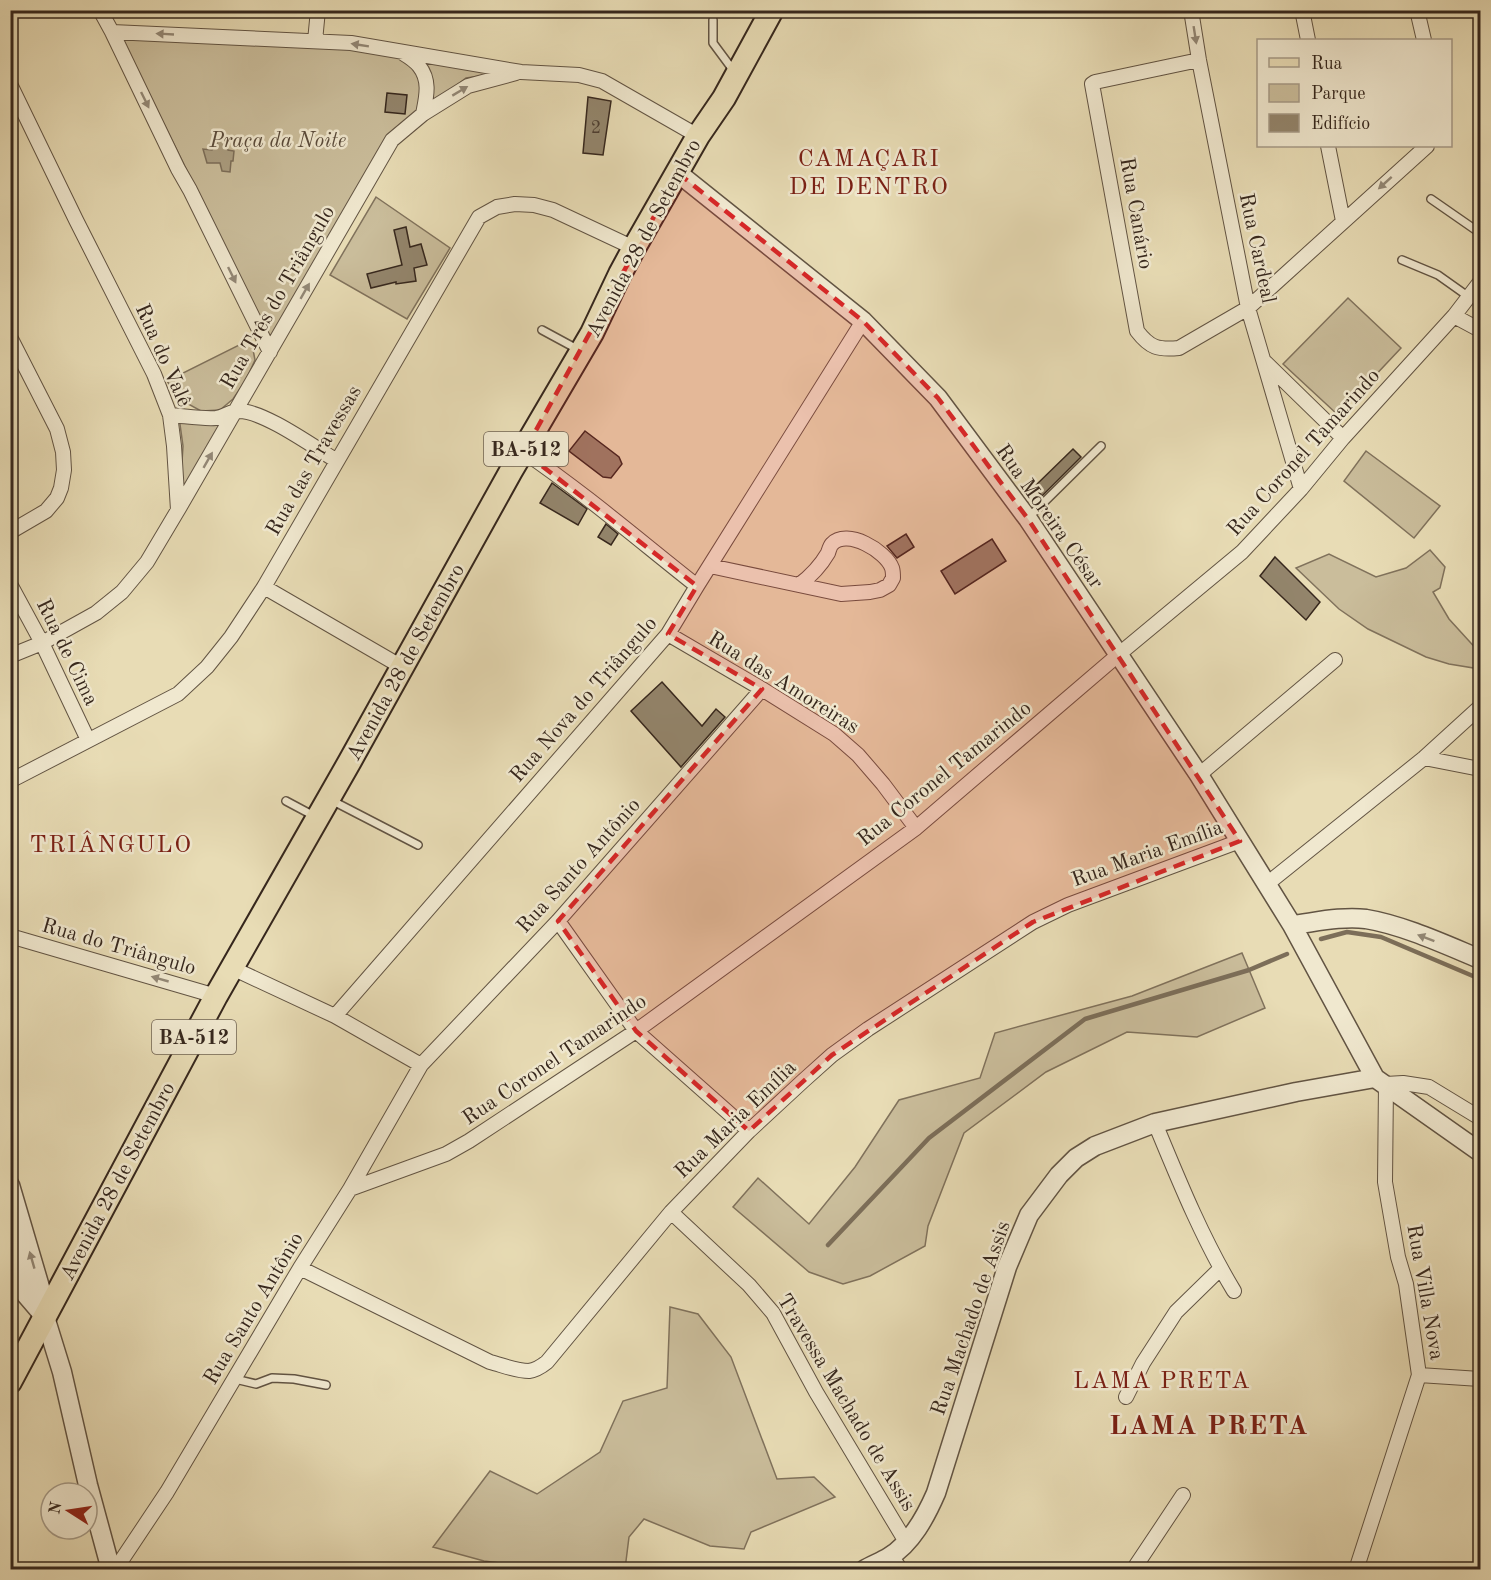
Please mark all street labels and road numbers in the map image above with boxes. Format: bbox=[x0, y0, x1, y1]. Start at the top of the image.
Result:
street label: Avenida 28 de Setembro bbox=[583, 136, 706, 341]
street label: Rua Canário bbox=[1115, 156, 1156, 271]
street label: Rua Cardeal bbox=[1235, 191, 1279, 306]
street label: Rua Três do Triângulo bbox=[217, 203, 339, 393]
street label: Rua do Valê bbox=[131, 301, 195, 410]
street label: Rua Coronel Tamarindo bbox=[1224, 365, 1384, 541]
street label: Rua das Travessas bbox=[263, 382, 366, 539]
road number: BA-512 bbox=[484, 432, 568, 466]
street label: Rua Moreira César bbox=[991, 441, 1107, 593]
street label: Avenida 28 de Setembro bbox=[343, 561, 469, 765]
street label: Rua de Cima bbox=[32, 596, 101, 709]
street label: Rua Nova do Triângulo bbox=[507, 613, 662, 787]
street label: Rua das Amoreiras bbox=[704, 628, 863, 738]
street label: Rua Coronel Tamarindo bbox=[854, 698, 1036, 851]
street label: Rua Santo Antônio bbox=[513, 795, 645, 937]
street label: Rua Maria Emília bbox=[1069, 817, 1226, 892]
street label: Rua do Triângulo bbox=[39, 915, 198, 980]
street label: Rua Coronel Tamarindo bbox=[459, 991, 651, 1130]
road number: BA-512 bbox=[152, 1020, 236, 1054]
street label: Rua Maria Emília bbox=[671, 1057, 801, 1183]
street label: Avenida 28 de Setembro bbox=[57, 1079, 180, 1284]
street label: Rua Machado de Assis bbox=[928, 1219, 1015, 1418]
street label: Rua Villa Nova bbox=[1402, 1223, 1447, 1362]
street label: Rua Santo Antônio bbox=[201, 1229, 308, 1389]
street label: Travessa Machado de Assis bbox=[773, 1291, 919, 1515]

